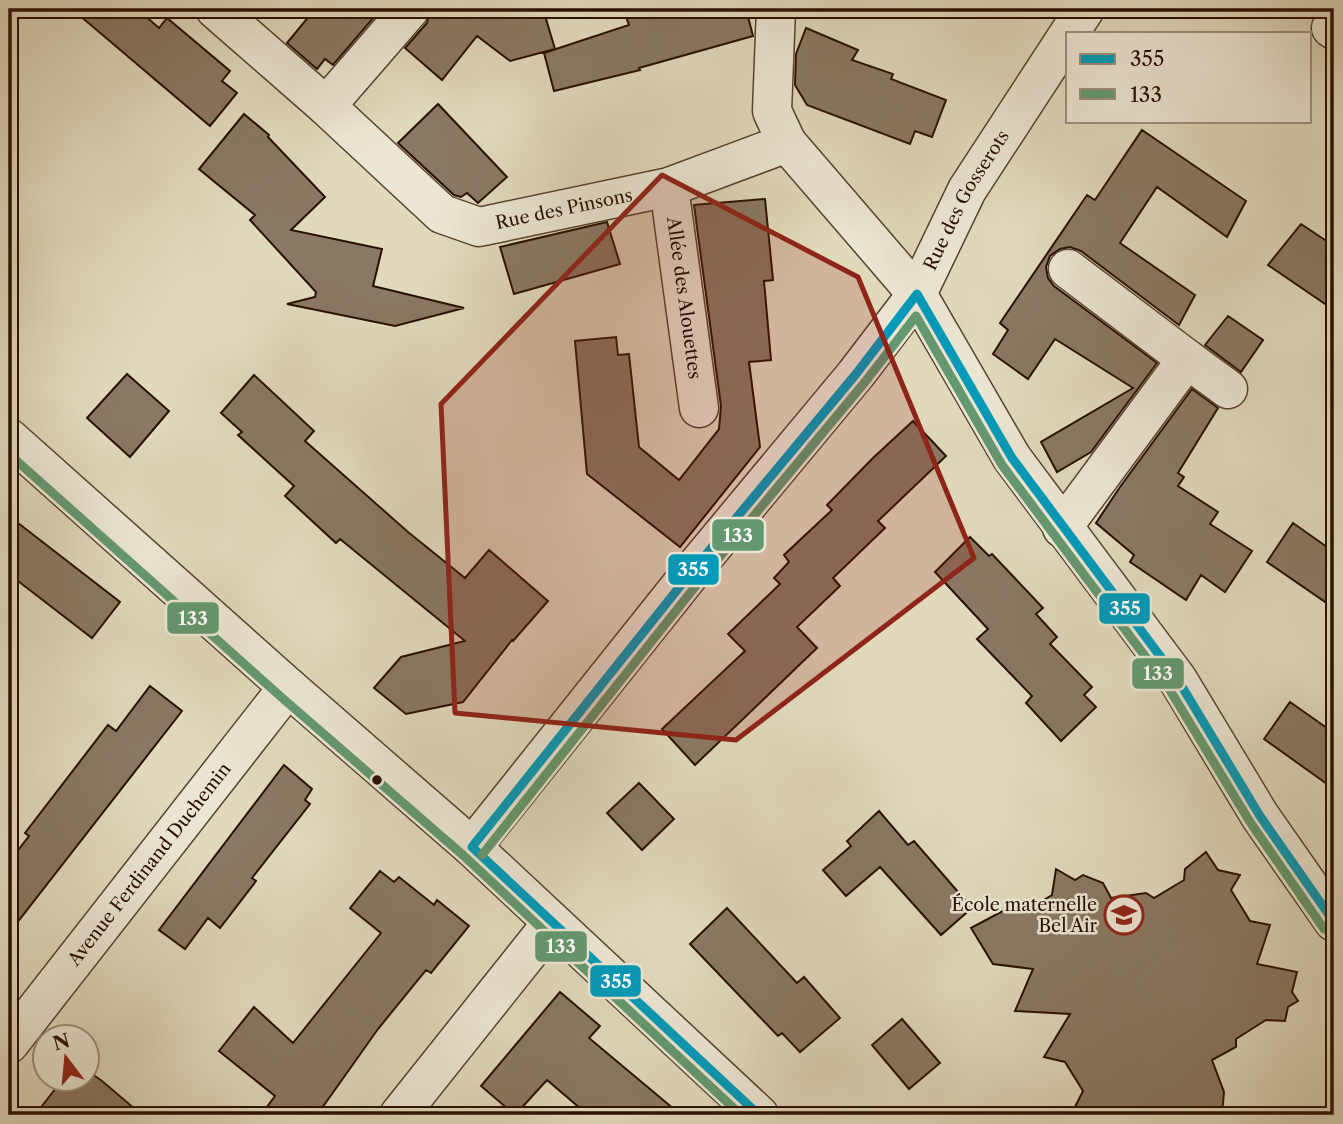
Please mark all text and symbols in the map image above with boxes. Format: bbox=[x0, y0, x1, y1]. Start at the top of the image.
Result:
legend bbox=[1066, 32, 1312, 122]
text: 355 bbox=[1130, 46, 1164, 71]
text: 133 bbox=[1130, 82, 1162, 107]
street label: Rue des Gosserots bbox=[919, 126, 1014, 274]
street label: Rue des Pinsons bbox=[493, 184, 635, 234]
street label: Allée des Alouettes bbox=[662, 214, 706, 381]
line badge: 133 bbox=[711, 518, 765, 552]
text: 133 bbox=[723, 524, 753, 547]
line badge: 355 bbox=[667, 553, 720, 586]
text: 355 bbox=[677, 558, 709, 581]
line badge: 355 bbox=[1098, 592, 1151, 625]
text: 355 bbox=[1109, 597, 1141, 620]
line badge: 133 bbox=[166, 601, 220, 635]
text: 133 bbox=[178, 607, 208, 630]
line badge: 133 bbox=[1131, 657, 1185, 690]
text: 133 bbox=[1143, 662, 1173, 685]
street label: Avenue Ferdinand Duchemin bbox=[63, 758, 236, 971]
unlabelled marker bbox=[370, 773, 384, 787]
place label: École maternelle Bel Air bbox=[951, 893, 1097, 937]
school or university icon: École maternelle Bel Air bbox=[1103, 894, 1145, 936]
line badge: 133 bbox=[534, 930, 588, 963]
text: 133 bbox=[546, 935, 576, 958]
line badge: 355 bbox=[589, 964, 642, 998]
text: 355 bbox=[600, 970, 632, 993]
north arrow bbox=[32, 1023, 102, 1092]
text: N bbox=[50, 1029, 73, 1055]

